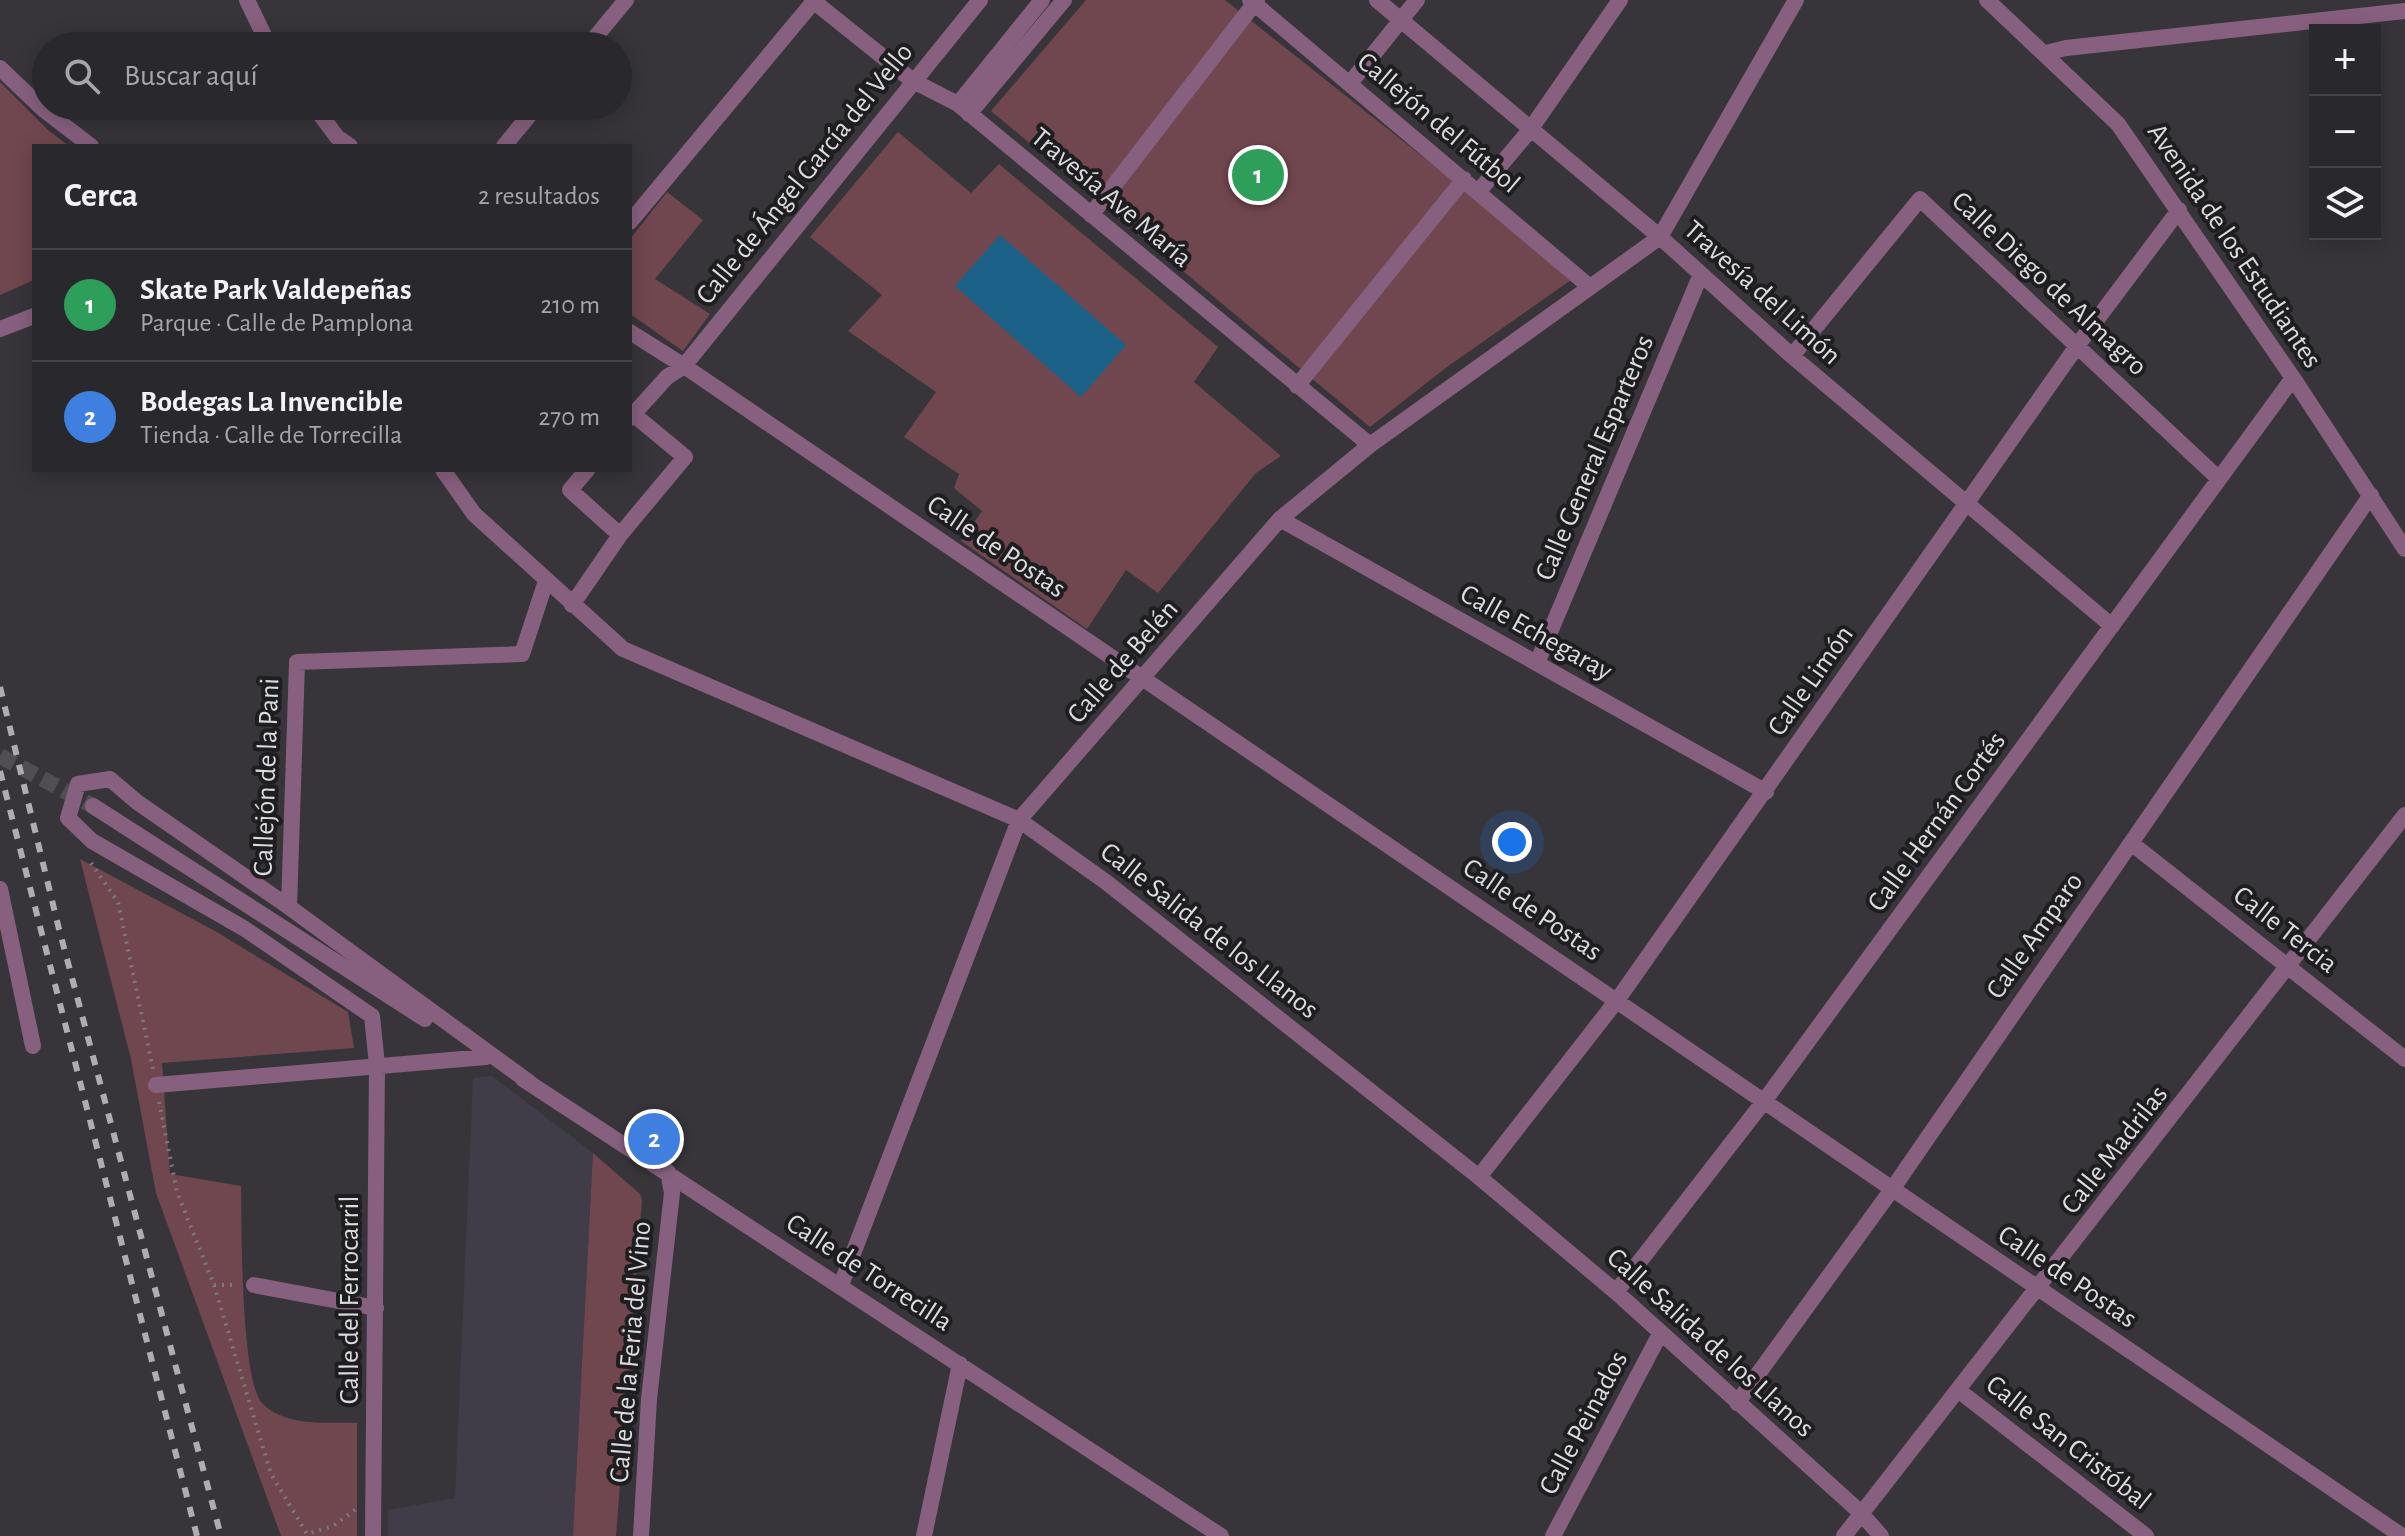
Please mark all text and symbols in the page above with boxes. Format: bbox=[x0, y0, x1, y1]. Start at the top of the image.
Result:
map controls bbox=[2309, 24, 2381, 240]
button: + bbox=[2309, 24, 2381, 96]
search box bbox=[32, 32, 632, 120]
street label: Calle de Ángel García del Vello bbox=[689, 36, 919, 310]
street label: Callejón del Fútbol bbox=[1352, 47, 1524, 199]
icon: search bbox=[60, 54, 104, 98]
text: Buscar aquí bbox=[124, 61, 258, 91]
button: − bbox=[2309, 96, 2381, 168]
street label: Avenida de los Estudiantes bbox=[2142, 119, 2326, 373]
street label: Travesía Ave María bbox=[1025, 123, 1197, 273]
pin: 1 bbox=[1232, 145, 1284, 205]
button: layers bbox=[2309, 168, 2381, 240]
text: Cerca bbox=[64, 179, 138, 213]
text: 2 resultados bbox=[478, 183, 600, 209]
street label: Calle Diego de Almagro bbox=[1946, 187, 2152, 381]
street label: Travesía del Limón bbox=[1678, 216, 1846, 370]
text: Skate Park Valdepeñas bbox=[140, 275, 412, 305]
text: 1 bbox=[85, 292, 95, 318]
text: 210 m bbox=[540, 292, 600, 318]
text: Parque · Calle de Pamplona bbox=[140, 310, 413, 336]
street label: Calle General Esparteros bbox=[1531, 331, 1659, 585]
text: Bodegas La Invencible bbox=[140, 387, 403, 417]
text: 2 bbox=[84, 404, 96, 430]
text: 270 m bbox=[539, 404, 600, 430]
text: Tienda · Calle de Torrecilla bbox=[140, 422, 402, 448]
street label: Calle de Postas bbox=[922, 490, 1070, 604]
street label: Calle Echegaray bbox=[1455, 580, 1617, 686]
street label: Calle de Belén bbox=[1062, 595, 1184, 729]
street label: Calle Limón bbox=[1763, 621, 1859, 741]
street label: Callejón de la Pani bbox=[250, 677, 284, 877]
street label: Calle Hernán Cortés bbox=[1863, 727, 2011, 917]
your location bbox=[1492, 822, 1532, 862]
street label: Calle Salida de los Llanos bbox=[1095, 838, 1323, 1024]
street label: Calle de Postas bbox=[1458, 853, 1606, 967]
street label: Calle Amparo bbox=[1981, 868, 2089, 1004]
street label: Calle Tercia bbox=[2228, 881, 2342, 979]
street label: Calle Madrilas bbox=[2057, 1081, 2173, 1219]
pin: 2 bbox=[628, 1109, 680, 1169]
street label: Calle del Ferrocarril bbox=[336, 1196, 364, 1404]
street label: Calle de Torrecilla bbox=[781, 1209, 957, 1337]
street label: Calle de la Feria del Vino bbox=[606, 1220, 656, 1484]
street label: Calle de Postas bbox=[1993, 1220, 2141, 1334]
street label: Calle Salida de los Llanos bbox=[1601, 1243, 1819, 1443]
street label: Calle Peinados bbox=[1535, 1347, 1633, 1499]
street label: Calle San Cristóbal bbox=[1981, 1370, 2155, 1516]

